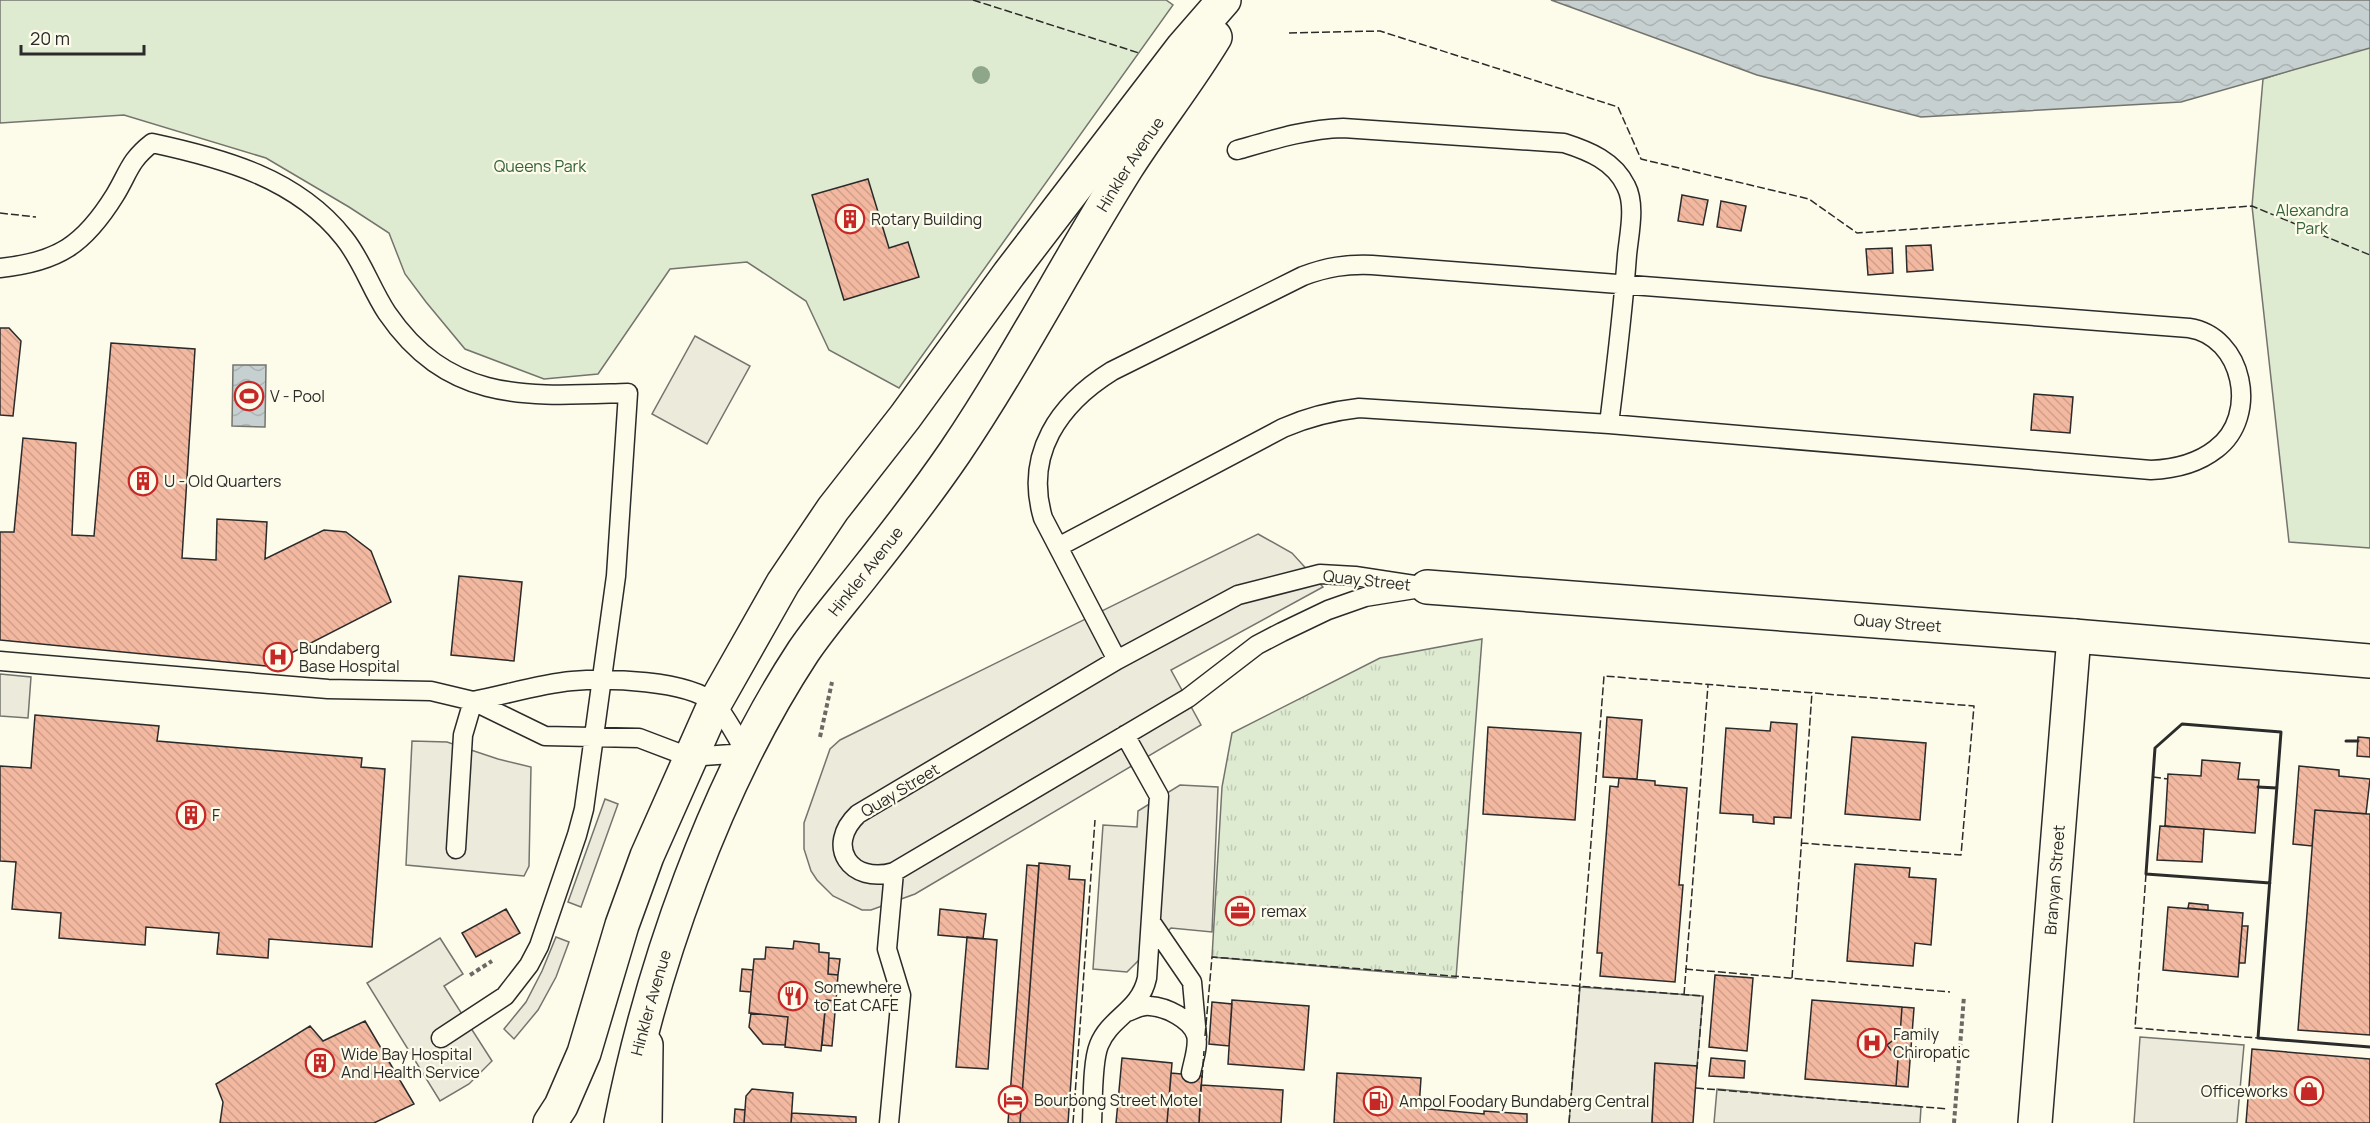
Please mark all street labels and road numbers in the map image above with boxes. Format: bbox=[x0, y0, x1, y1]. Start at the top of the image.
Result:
street label: Hinkler Avenue bbox=[1091, 112, 1169, 216]
street label: Hinkler Avenue bbox=[823, 522, 908, 621]
street label: Quay Street bbox=[1322, 564, 1412, 596]
street label: Quay Street bbox=[1853, 608, 1942, 637]
street label: Quay Street bbox=[857, 758, 943, 822]
street label: Branyan Street bbox=[2039, 824, 2070, 936]
street label: Hinkler Avenue bbox=[625, 947, 676, 1058]

